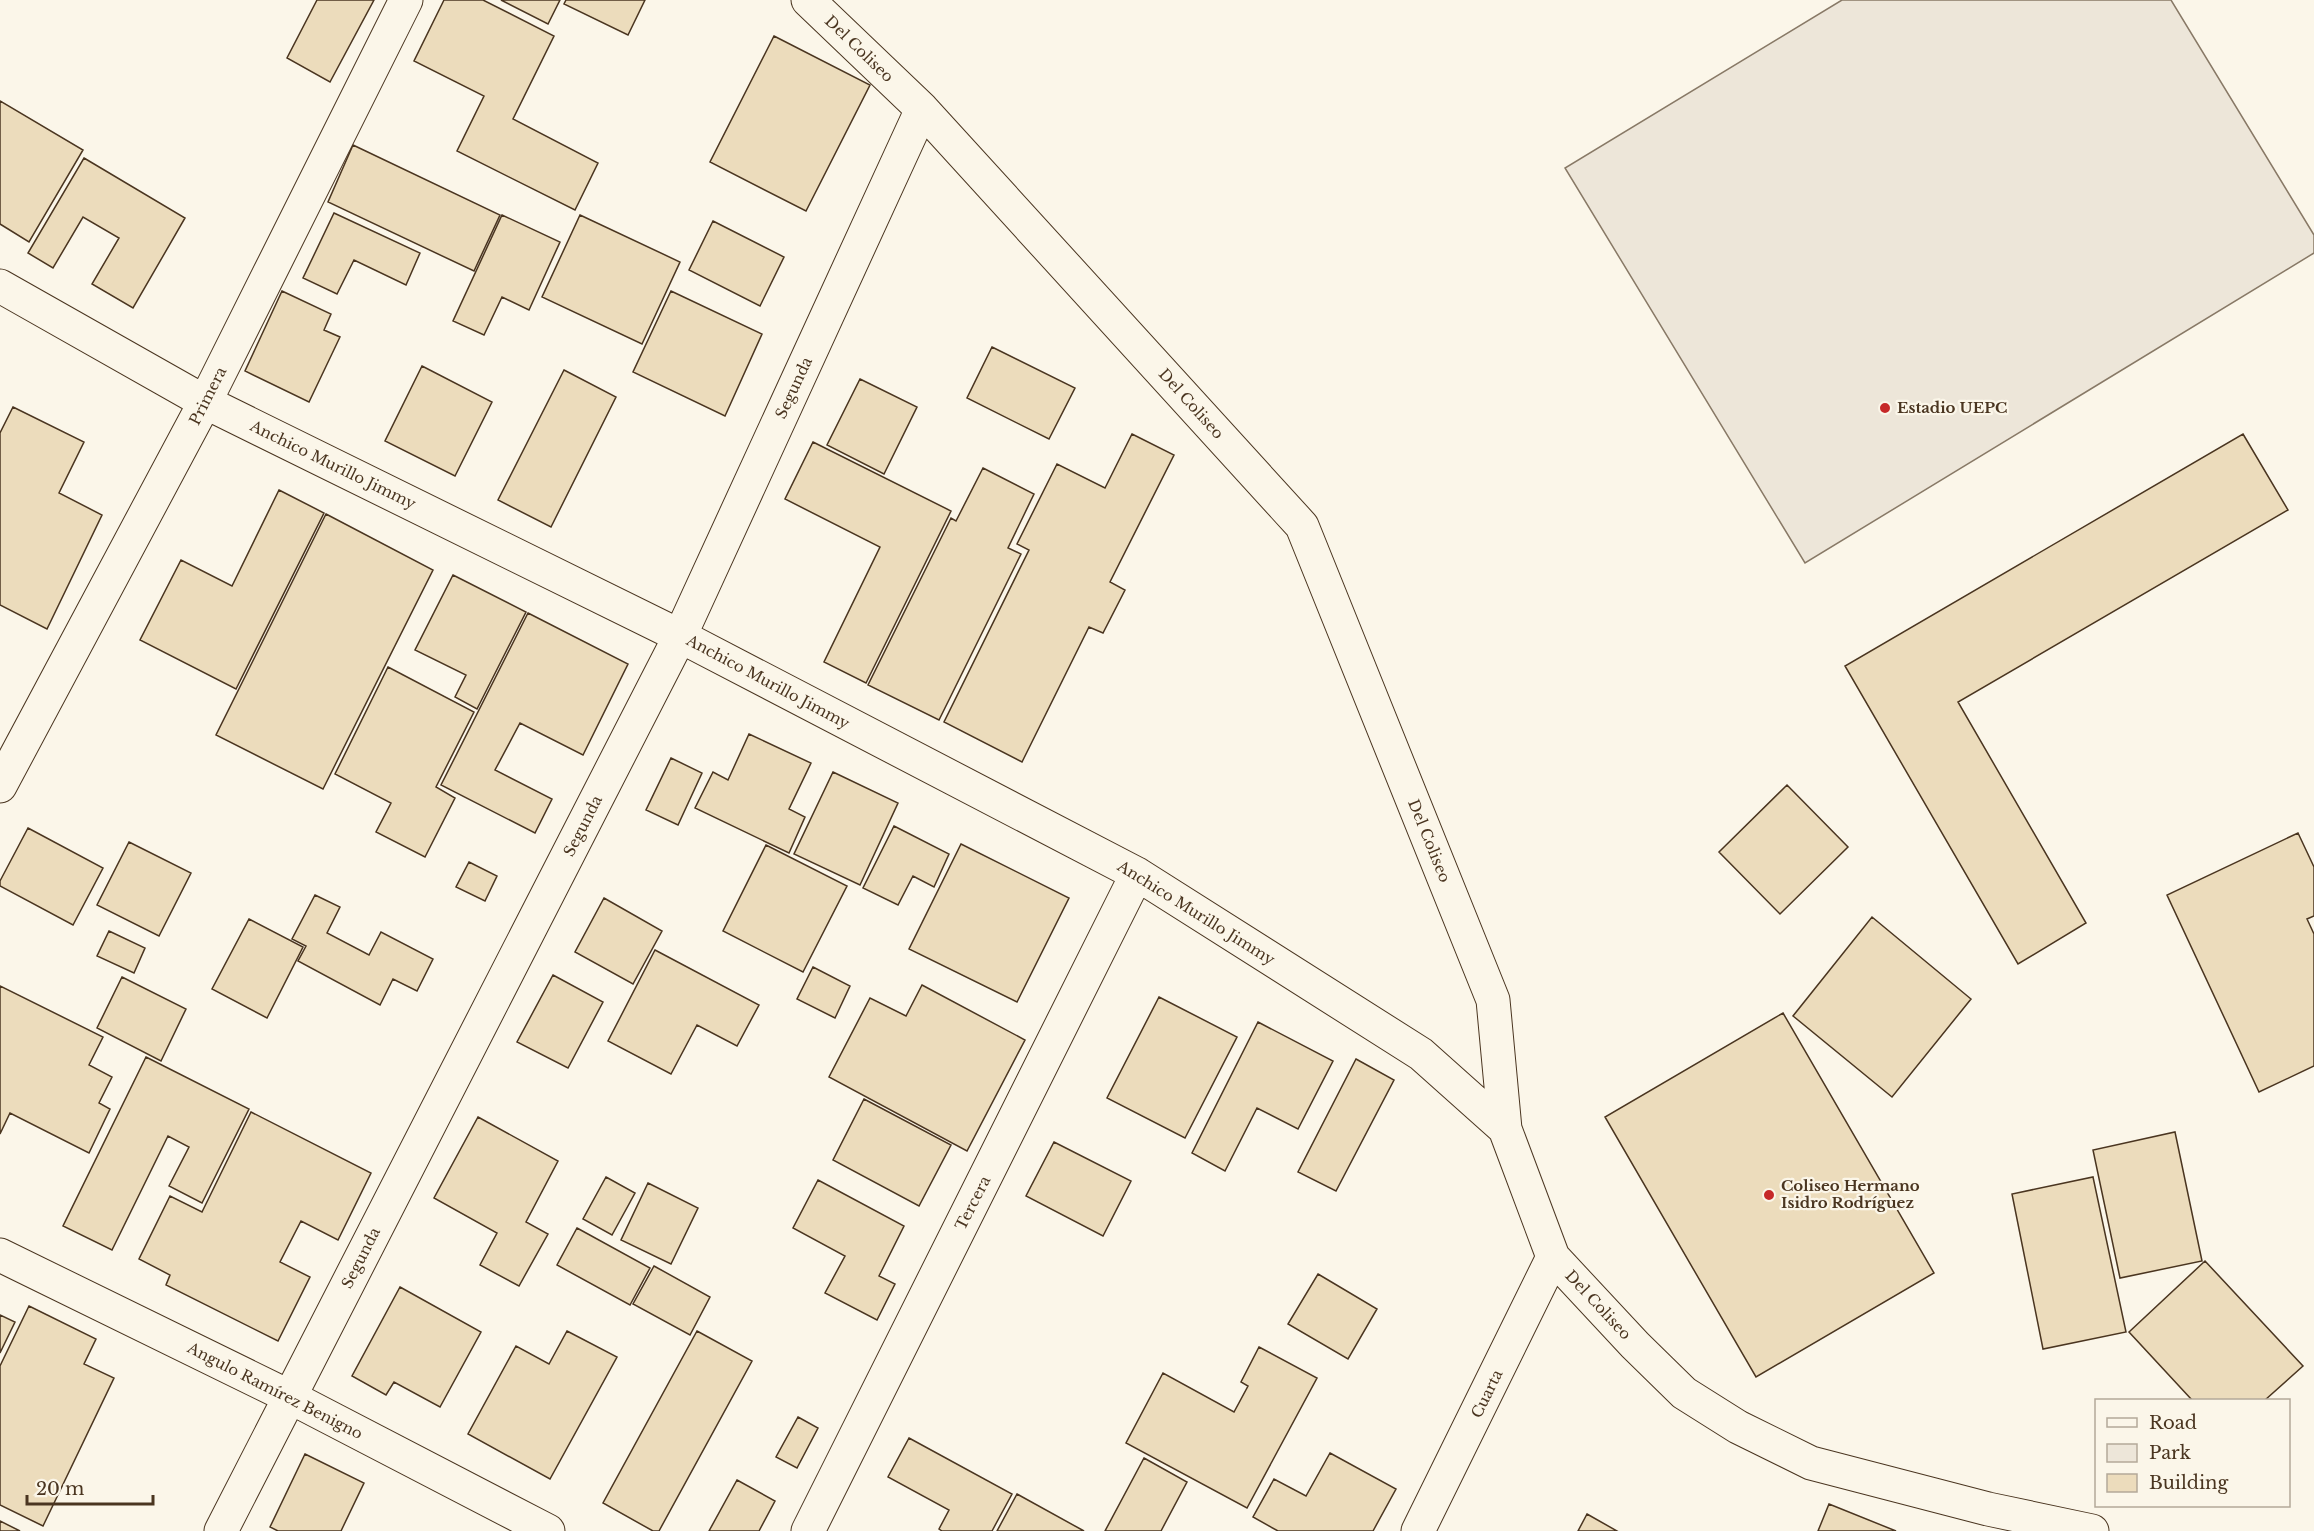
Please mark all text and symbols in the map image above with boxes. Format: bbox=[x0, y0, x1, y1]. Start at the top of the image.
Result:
street label: Del Coliseo bbox=[821, 11, 898, 86]
street label: Segunda bbox=[771, 353, 816, 422]
street label: Primera bbox=[185, 363, 231, 428]
street label: Del Coliseo bbox=[1155, 365, 1228, 443]
place label: Estadio UEPC bbox=[1897, 398, 2007, 417]
marker: Estadio UEPC bbox=[1878, 401, 1892, 415]
street label: Anchico Murillo Jimmy bbox=[246, 416, 420, 513]
street label: Anchico Murillo Jimmy bbox=[682, 630, 853, 733]
street label: Segunda bbox=[559, 791, 606, 860]
street label: Del Coliseo bbox=[1404, 796, 1455, 885]
street label: Anchico Murillo Jimmy bbox=[1113, 856, 1279, 969]
street label: Tercera bbox=[951, 1172, 995, 1233]
place label: Coliseo Hermano Isidro Rodríguez bbox=[1781, 1176, 1920, 1212]
marker: Coliseo Hermano Isidro Rodríguez bbox=[1762, 1188, 1776, 1202]
street label: Segunda bbox=[337, 1223, 384, 1292]
street label: Del Coliseo bbox=[1561, 1266, 1635, 1343]
street label: Angulo Ramírez Benigno bbox=[183, 1338, 366, 1443]
street label: Cuarta bbox=[1467, 1366, 1507, 1421]
legend bbox=[2095, 1399, 2290, 1507]
text: Road bbox=[2149, 1412, 2197, 1434]
text: Park bbox=[2149, 1442, 2191, 1464]
scale bar bbox=[27, 1468, 153, 1506]
text: Building bbox=[2149, 1472, 2228, 1494]
text: 20 m bbox=[36, 1478, 84, 1500]

